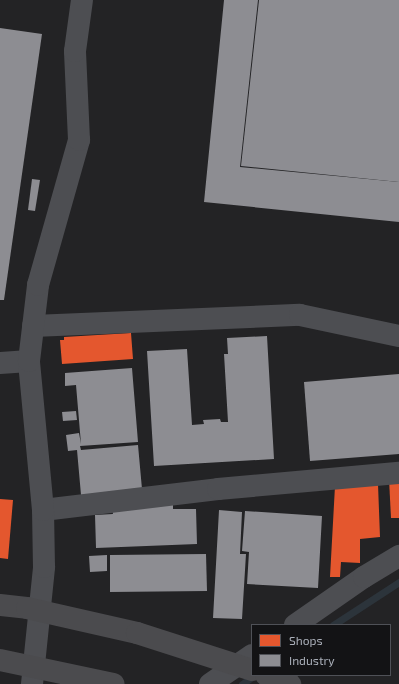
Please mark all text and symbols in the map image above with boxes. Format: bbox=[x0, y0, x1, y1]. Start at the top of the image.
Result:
legend bbox=[251, 624, 391, 676]
text: Shops bbox=[289, 633, 323, 647]
text: Industry bbox=[289, 653, 335, 667]

